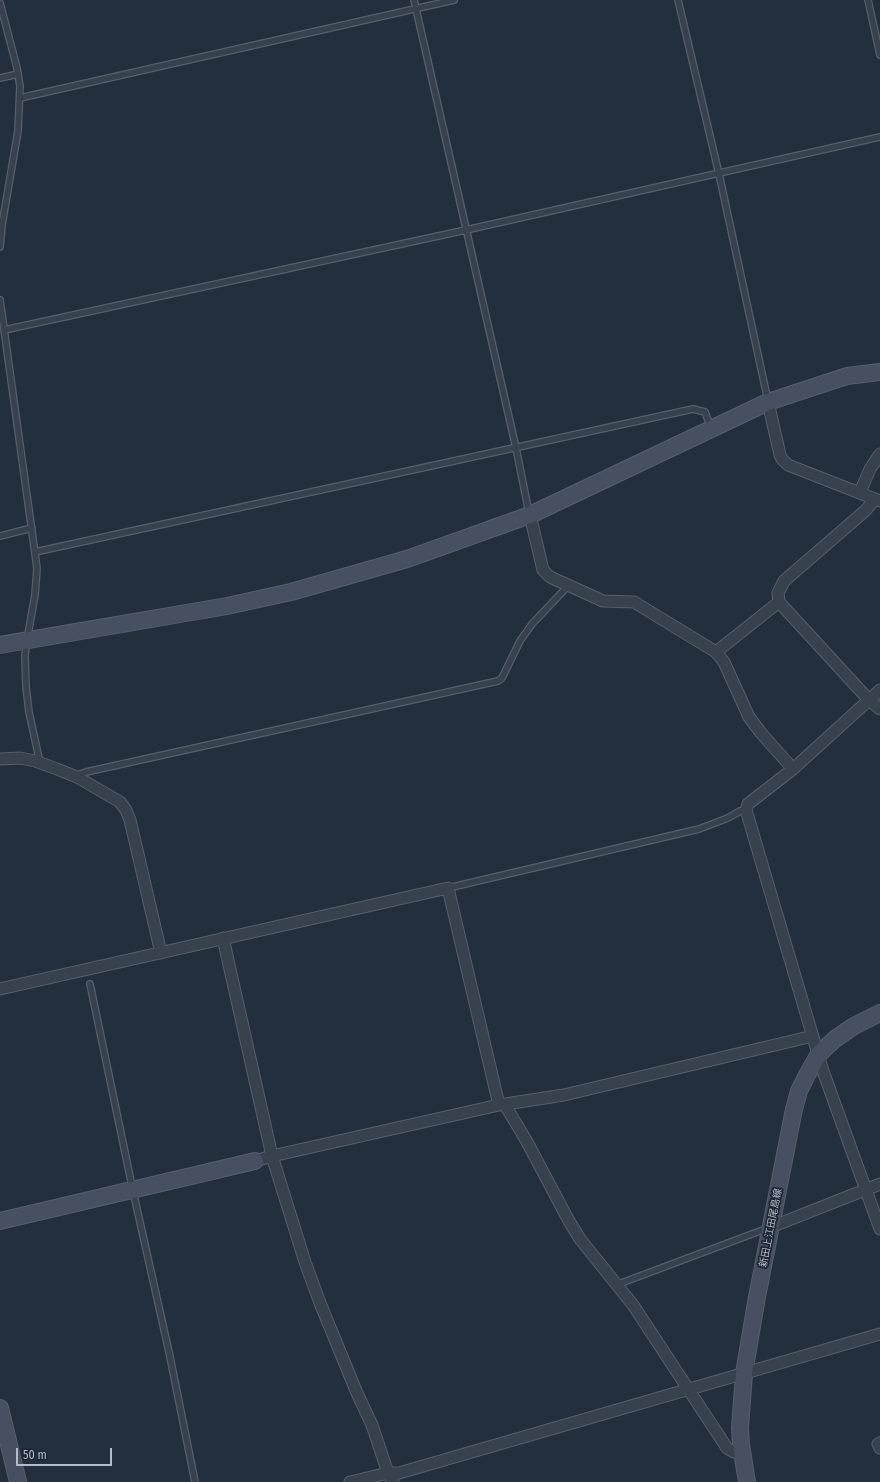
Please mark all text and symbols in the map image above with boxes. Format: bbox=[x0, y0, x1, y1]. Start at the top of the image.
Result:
street label: 新田上江田尾島線 bbox=[757, 1188, 785, 1268]
scale bar bbox=[18, 1440, 114, 1466]
text: 50 m bbox=[23, 1448, 47, 1462]

